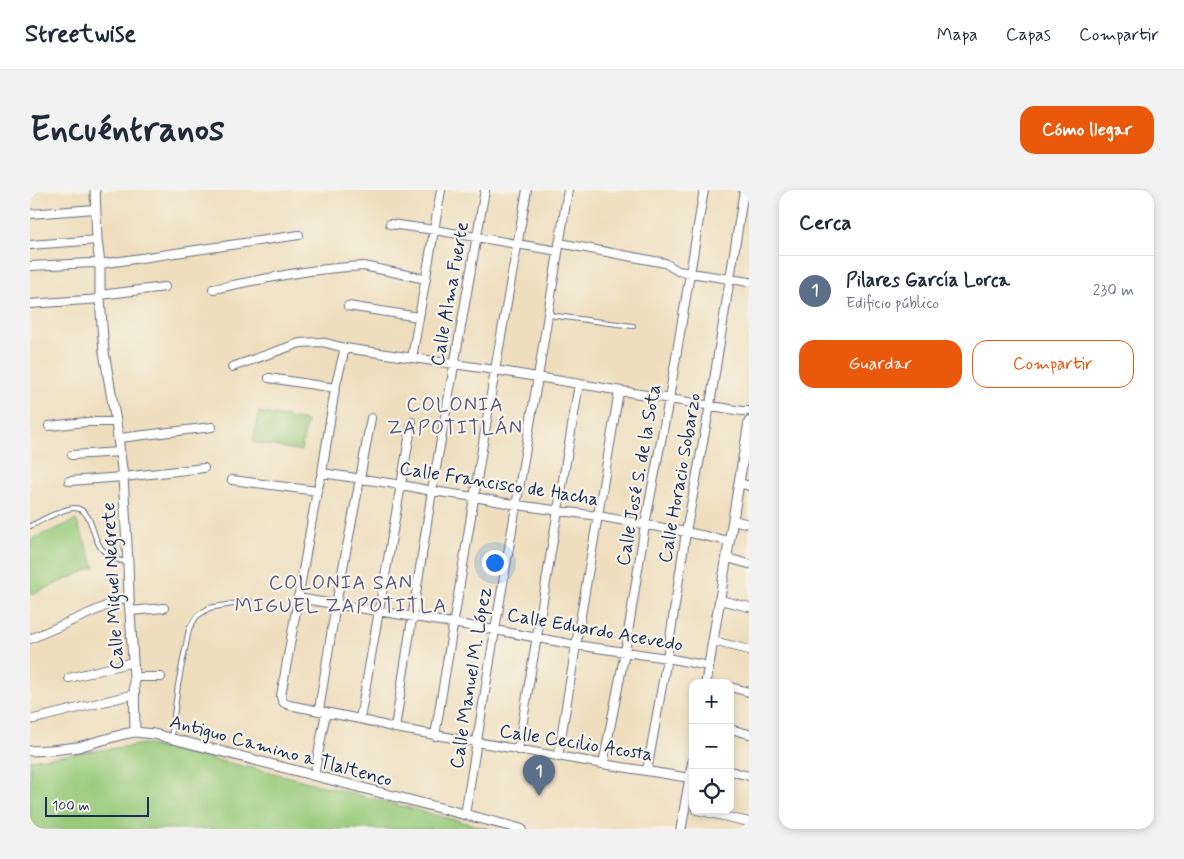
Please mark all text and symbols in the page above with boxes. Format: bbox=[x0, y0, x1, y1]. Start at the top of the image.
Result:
text: Streetwise bbox=[25, 19, 136, 50]
text: Mapa bbox=[937, 23, 978, 47]
text: Capas bbox=[1006, 23, 1051, 47]
text: Compartir bbox=[1079, 23, 1159, 47]
button: Cómo llegar bbox=[1020, 106, 1154, 154]
text: Encuéntranos bbox=[30, 107, 225, 153]
text: Cerca bbox=[799, 209, 852, 237]
street label: Calle Alma Fuerte bbox=[425, 220, 475, 368]
text: Pilares García Lorca bbox=[846, 268, 1010, 293]
text: 1 bbox=[811, 280, 819, 301]
text: 230 m bbox=[1093, 280, 1134, 301]
text: Edificio público bbox=[846, 293, 939, 314]
button: Guardar bbox=[799, 340, 962, 388]
button: Compartir bbox=[972, 340, 1134, 388]
street label: Calle José S. de la Sota bbox=[611, 382, 667, 568]
street label: Calle Horacio Sobarzo bbox=[653, 391, 707, 565]
district label: COLONIA ZAPOTITLÁN bbox=[387, 392, 523, 442]
street label: Calle Francisco de Hacha bbox=[398, 456, 600, 512]
street label: Calle Miguel Negrete bbox=[96, 501, 133, 671]
your location bbox=[482, 550, 508, 576]
district label: COLONIA SAN MIGUEL ZAPOTITLA bbox=[235, 570, 447, 620]
street label: Calle Manuel M. López bbox=[444, 585, 498, 771]
street label: Calle Eduardo Acevedo bbox=[505, 602, 685, 658]
map controls bbox=[689, 679, 734, 814]
button: + bbox=[689, 679, 734, 724]
street label: Antiguo Camino a Tlaltenco bbox=[167, 709, 395, 794]
street label: Calle Cecilio Acosta bbox=[498, 719, 654, 767]
button: − bbox=[689, 724, 734, 769]
pin: 1 bbox=[523, 755, 555, 796]
button: locate bbox=[689, 769, 734, 814]
scale bar bbox=[45, 794, 149, 817]
text: 100 m bbox=[52, 797, 90, 815]

